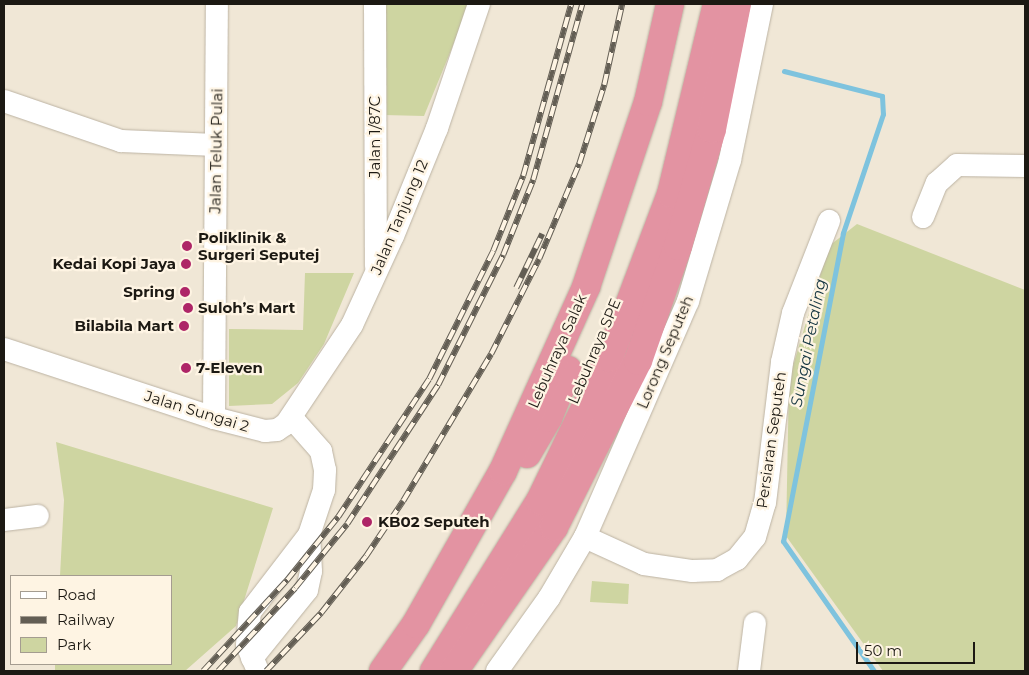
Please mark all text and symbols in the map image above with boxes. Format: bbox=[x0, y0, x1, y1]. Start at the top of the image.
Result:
street label: Jalan Teluk Pulai bbox=[206, 88, 226, 214]
street label: Jalan 1/87C bbox=[366, 96, 384, 178]
street label: Jalan Tanjung 12 bbox=[367, 157, 431, 277]
place label: Poliklinik & Surgeri Seputej bbox=[198, 228, 319, 263]
marker: Poliklinik & Surgeri Seputej bbox=[180, 239, 194, 253]
place label: Kedai Kopi Jaya bbox=[53, 255, 176, 273]
marker: Kedai Kopi Jaya bbox=[180, 258, 192, 270]
water label: Sungai Petaling bbox=[787, 277, 831, 409]
place label: Spring bbox=[123, 283, 175, 301]
marker: Spring bbox=[179, 286, 191, 298]
street label: Lebuhraya Salak bbox=[524, 291, 590, 411]
street label: Lorong Seputeh bbox=[633, 293, 697, 411]
street label: Lebuhraya SPE bbox=[564, 296, 624, 406]
place label: Suloh’s Mart bbox=[198, 299, 295, 317]
marker: Suloh’s Mart bbox=[182, 302, 194, 314]
place label: Bilabila Mart bbox=[75, 317, 174, 335]
marker: Bilabila Mart bbox=[178, 320, 190, 332]
place label: 7-Eleven bbox=[196, 359, 263, 377]
marker: 7-Eleven bbox=[180, 362, 192, 374]
street label: Persiaran Seputeh bbox=[753, 371, 789, 509]
street label: Jalan Sungai 2 bbox=[143, 387, 251, 435]
place label: KB02 Seputeh bbox=[378, 513, 490, 531]
marker: KB02 Seputeh bbox=[360, 515, 374, 529]
legend bbox=[10, 575, 172, 665]
text: Road bbox=[57, 585, 96, 604]
text: Railway bbox=[57, 610, 114, 629]
scale bar bbox=[859, 632, 978, 664]
text: Park bbox=[57, 635, 91, 654]
text: 50 m bbox=[864, 641, 902, 660]

